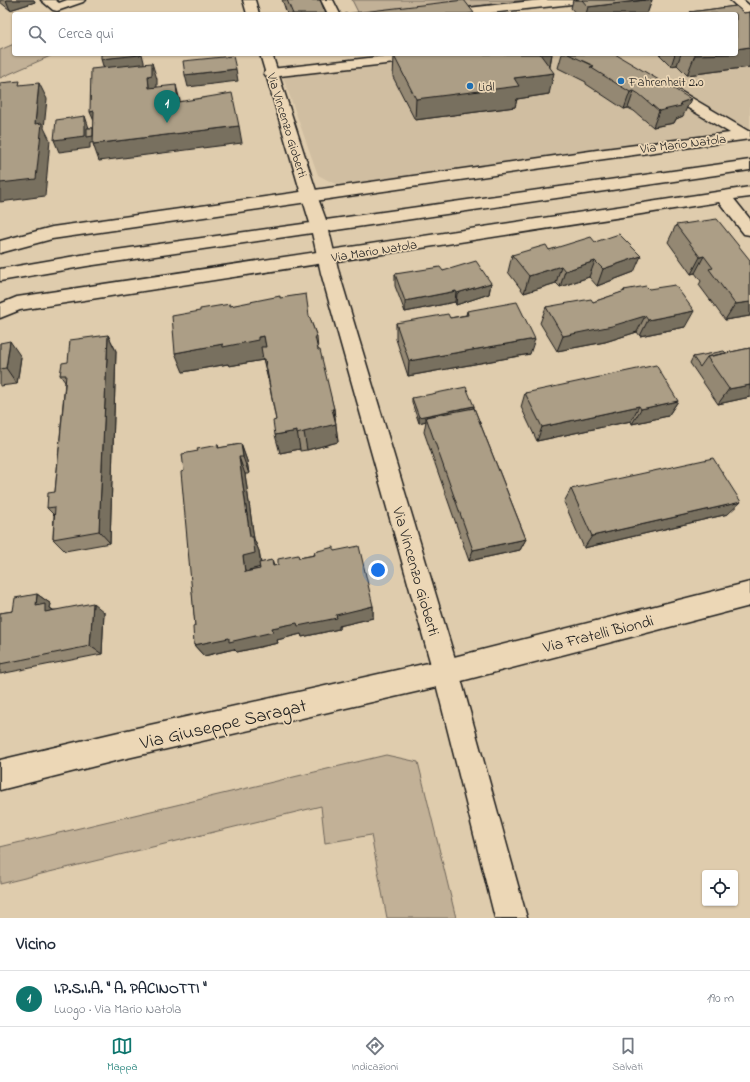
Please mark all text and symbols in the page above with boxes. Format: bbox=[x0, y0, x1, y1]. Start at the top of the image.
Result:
search box bbox=[12, 12, 738, 56]
icon: search bbox=[26, 23, 48, 45]
text: Cerca qui bbox=[58, 23, 114, 45]
street label: Via Vincenzo Gioberti bbox=[261, 70, 312, 180]
place label: Fahrenheit 2.0 bbox=[628, 73, 704, 92]
marker: Fahrenheit 2.0 bbox=[616, 76, 626, 86]
place label: Lidl bbox=[478, 78, 495, 97]
marker: Lidl bbox=[465, 81, 475, 91]
pin: 1 bbox=[154, 90, 180, 123]
street label: Via Mario Natola bbox=[638, 130, 727, 159]
street label: Via Mario Natola bbox=[329, 235, 418, 268]
street label: Via Vincenzo Gioberti bbox=[385, 503, 445, 639]
your location bbox=[368, 560, 388, 580]
street label: Via Fratelli Biondi bbox=[540, 610, 656, 661]
street label: Via Giuseppe Saragat bbox=[137, 693, 311, 760]
map controls bbox=[702, 870, 738, 906]
button: locate bbox=[702, 870, 738, 906]
text: Vicino bbox=[16, 932, 56, 957]
text: I.P.S.I.A. " A. PACINOTTI " bbox=[54, 978, 207, 1000]
text: 1 bbox=[27, 989, 31, 1008]
text: 190 m bbox=[707, 989, 734, 1008]
text: Luogo · Via Mario Natola bbox=[54, 1000, 181, 1019]
tab: Mappa bbox=[107, 1035, 138, 1075]
tab: Indicazioni bbox=[352, 1035, 398, 1075]
tab: Salvati bbox=[612, 1035, 643, 1075]

